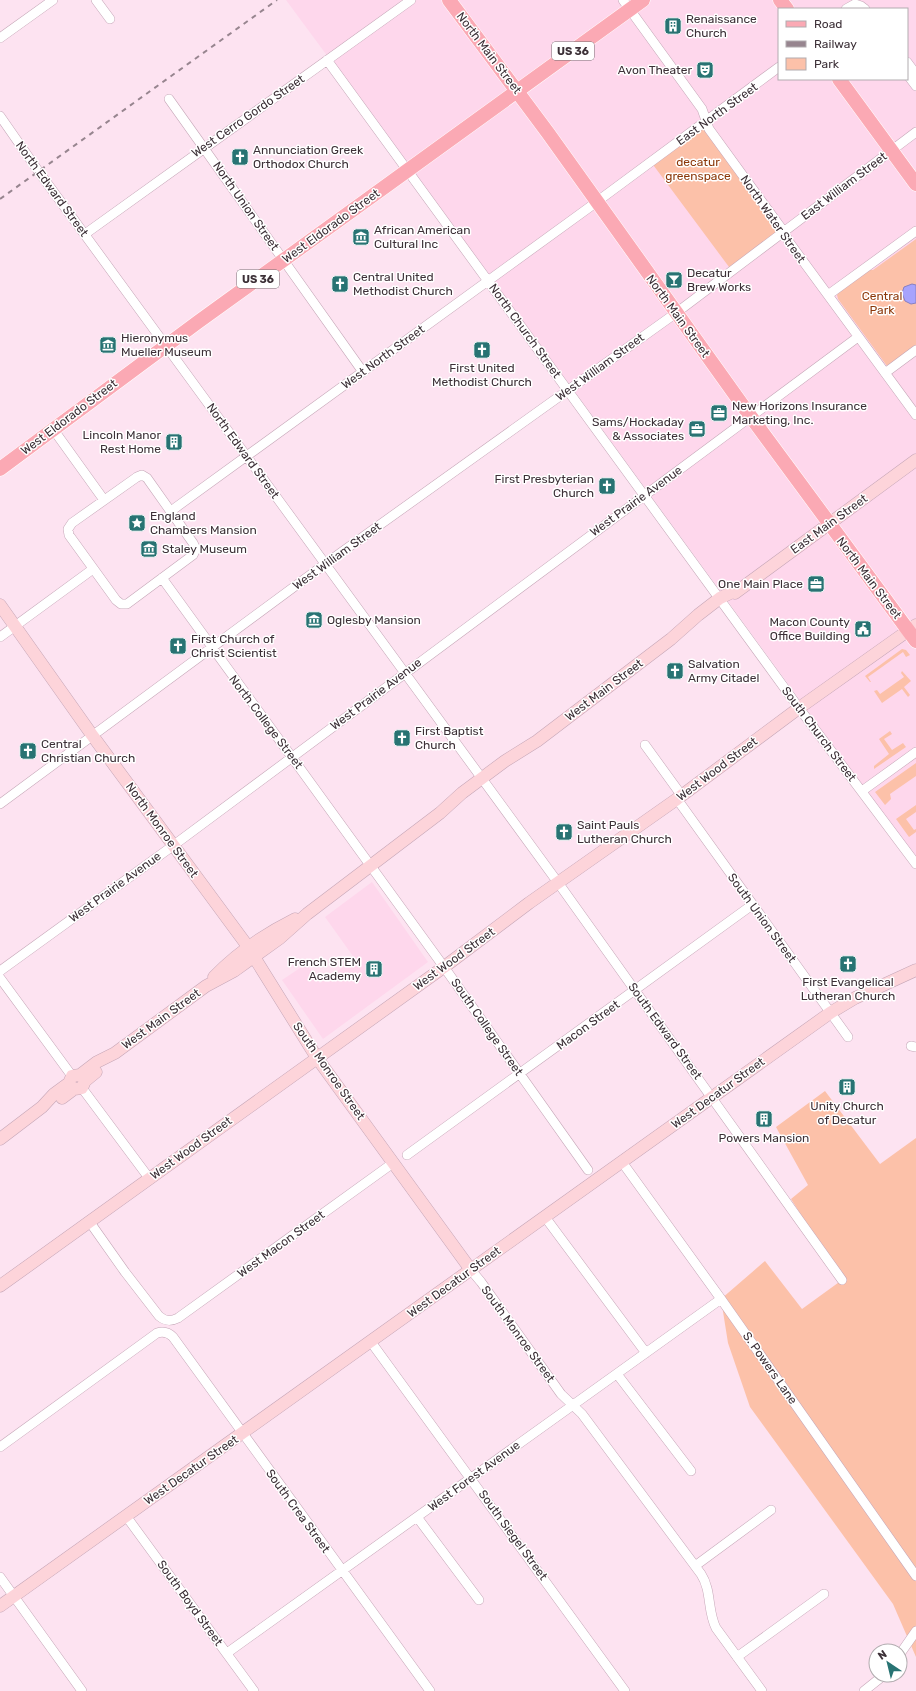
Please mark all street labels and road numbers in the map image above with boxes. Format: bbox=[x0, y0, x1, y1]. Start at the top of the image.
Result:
street label: North Main Street bbox=[454, 9, 524, 97]
road number: US 36 bbox=[552, 42, 594, 60]
street label: West Cerro Gordo Street bbox=[189, 72, 307, 160]
street label: East North Street bbox=[674, 80, 761, 148]
street label: North Edward Street bbox=[13, 139, 91, 240]
street label: East William Street bbox=[798, 149, 890, 223]
street label: North Union Street bbox=[210, 159, 282, 253]
street label: North Water Street bbox=[738, 172, 809, 266]
street label: West Eldorado Street bbox=[280, 186, 383, 266]
road number: US 36 bbox=[237, 270, 279, 288]
street label: North Main Street bbox=[643, 272, 713, 360]
street label: North Church Street bbox=[486, 281, 564, 381]
street label: West North Street bbox=[339, 322, 428, 392]
street label: West William Street bbox=[553, 330, 647, 404]
street label: West Eldorado Street bbox=[18, 376, 120, 458]
street label: North Edward Street bbox=[204, 401, 282, 502]
street label: West Prairie Avenue bbox=[587, 463, 685, 539]
street label: East Main Street bbox=[788, 491, 870, 557]
street label: West William Street bbox=[290, 519, 384, 593]
street label: North Main Street bbox=[834, 534, 904, 622]
street label: West Prairie Avenue bbox=[328, 655, 425, 733]
street label: West Main Street bbox=[562, 656, 646, 724]
street label: North College Street bbox=[226, 672, 306, 772]
street label: South Church Street bbox=[779, 684, 859, 784]
street label: West Wood Street bbox=[674, 734, 760, 804]
street label: North Monroe Street bbox=[123, 780, 201, 881]
street label: West Prairie Avenue bbox=[66, 849, 164, 925]
street label: South Union Street bbox=[725, 871, 799, 966]
street label: West Wood Street bbox=[410, 924, 498, 993]
street label: South College Street bbox=[448, 976, 526, 1079]
street label: South Edward Street bbox=[625, 980, 705, 1082]
street label: West Main Street bbox=[119, 986, 203, 1052]
street label: Macon Street bbox=[554, 997, 623, 1053]
street label: South Monroe Street bbox=[290, 1020, 368, 1123]
street label: West Decatur Street bbox=[669, 1054, 768, 1132]
street label: West Wood Street bbox=[147, 1113, 235, 1182]
street label: West Macon Street bbox=[235, 1207, 328, 1280]
street label: West Decatur Street bbox=[405, 1243, 504, 1321]
street label: South Monroe Street bbox=[478, 1283, 558, 1385]
street label: S. Powers Lane bbox=[740, 1329, 800, 1407]
street label: West Decatur Street bbox=[141, 1432, 241, 1508]
street label: West Forest Avenue bbox=[425, 1438, 523, 1514]
street label: South Crea Street bbox=[263, 1466, 333, 1556]
street label: South Siegel Street bbox=[476, 1487, 551, 1583]
street label: South Boyd Street bbox=[154, 1557, 226, 1649]

